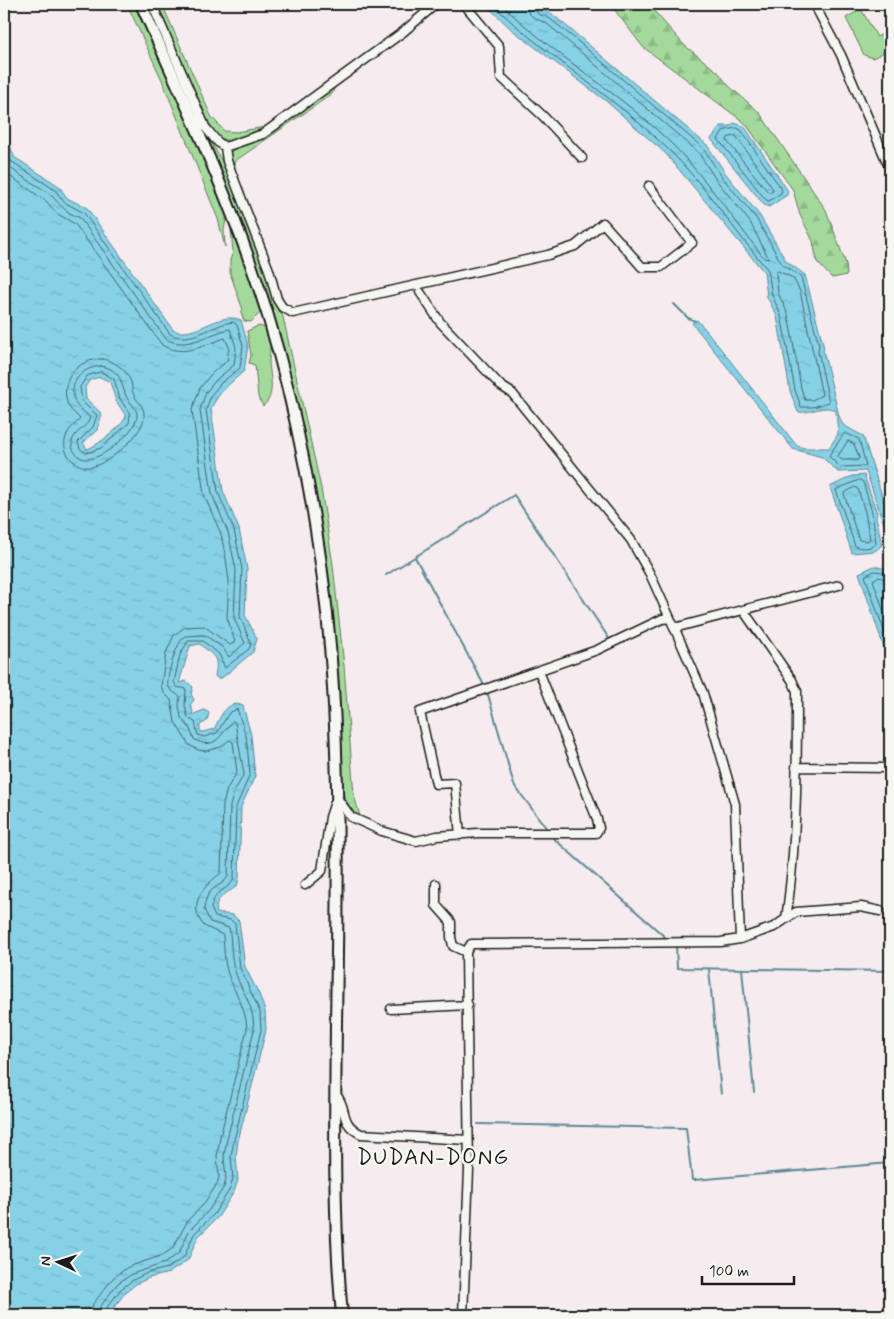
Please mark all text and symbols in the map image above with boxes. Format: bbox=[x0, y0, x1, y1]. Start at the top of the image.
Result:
district label: DUDAN-DONG bbox=[357, 1144, 509, 1172]
north arrow bbox=[32, 1236, 82, 1286]
scale bar bbox=[702, 1254, 794, 1286]
text: N bbox=[37, 1256, 55, 1266]
text: 100 m bbox=[709, 1262, 749, 1282]

